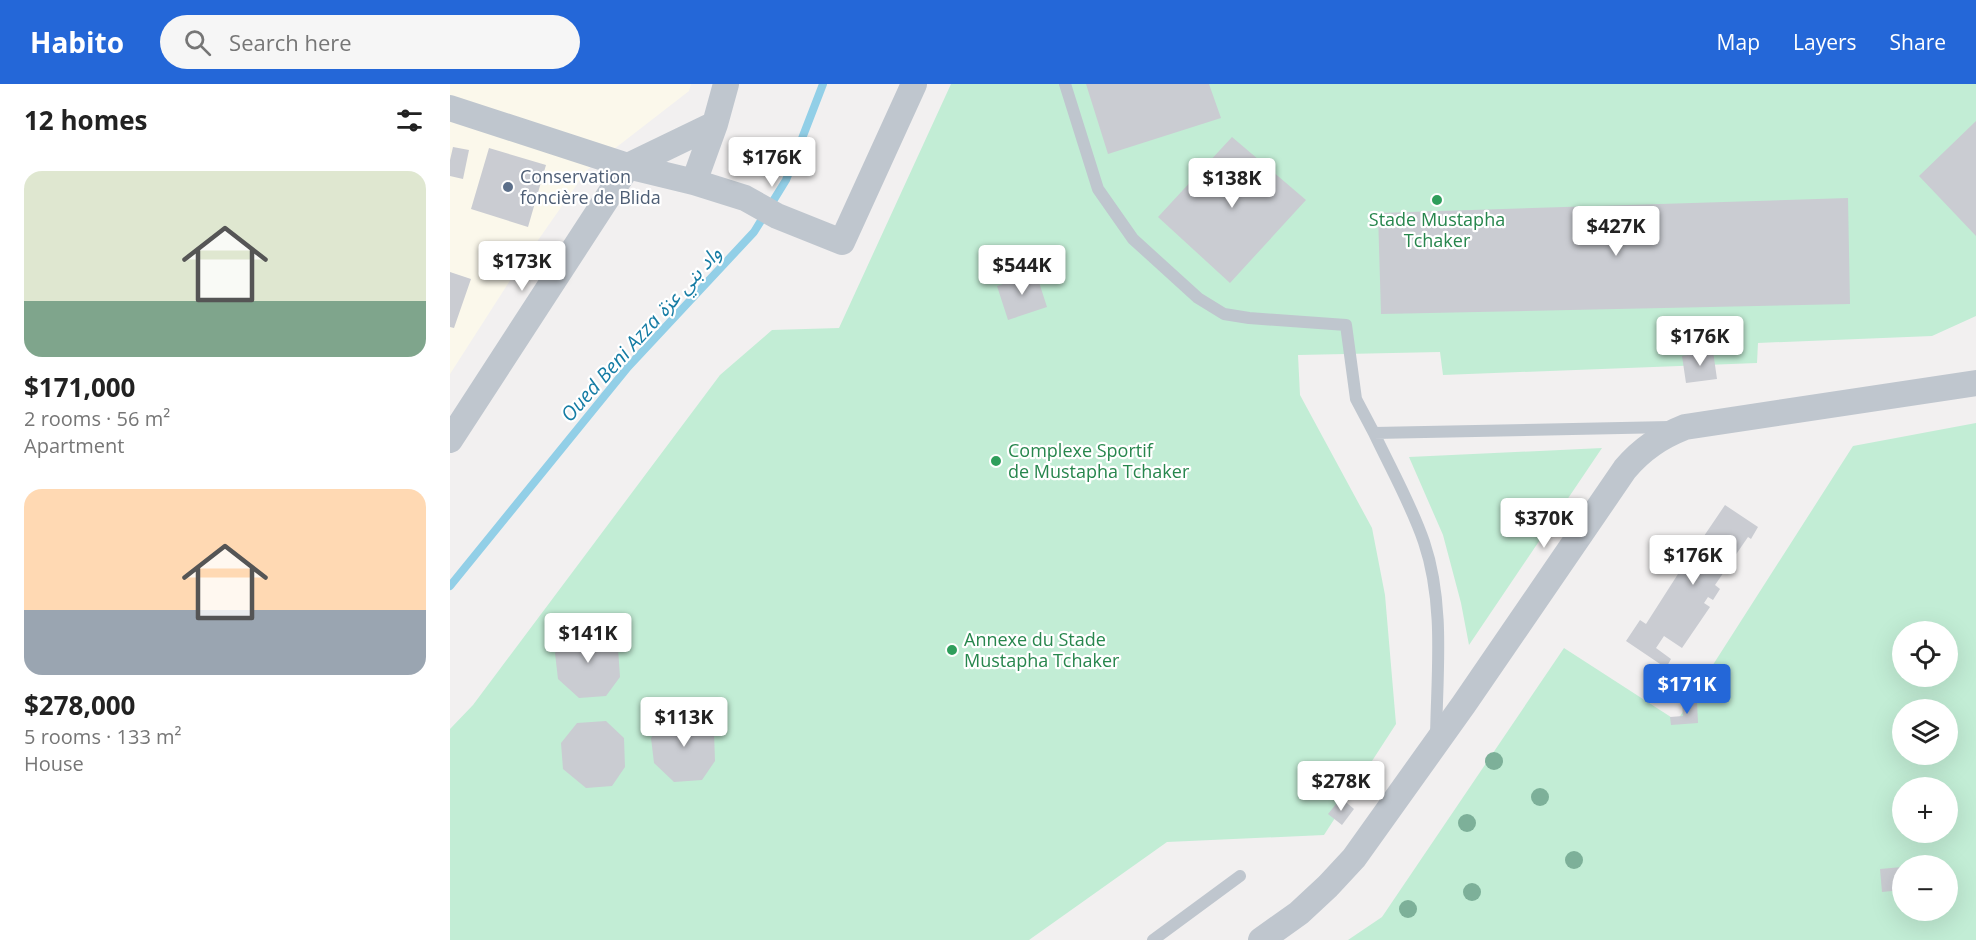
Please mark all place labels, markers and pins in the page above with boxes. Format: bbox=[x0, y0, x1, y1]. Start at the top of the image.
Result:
pin: $176K bbox=[730, 137, 814, 188]
pin: $138K bbox=[1190, 158, 1274, 209]
place label: Conservation foncière de Blida bbox=[520, 164, 661, 209]
marker: Conservation foncière de Blida bbox=[501, 180, 515, 194]
marker: Stade Mustapha Tchaker bbox=[1430, 193, 1444, 207]
pin: $427K bbox=[1574, 206, 1658, 257]
place label: Stade Mustapha Tchaker bbox=[1369, 207, 1505, 252]
pin: $173K bbox=[480, 241, 564, 292]
pin: $544K bbox=[980, 245, 1064, 296]
pin: $176K bbox=[1658, 316, 1742, 367]
place label: Complexe Sportif de Mustapha Tchaker bbox=[1008, 438, 1190, 483]
marker: Complexe Sportif de Mustapha Tchaker bbox=[989, 454, 1003, 468]
pin: $370K bbox=[1502, 498, 1586, 549]
pin: $176K bbox=[1651, 535, 1735, 586]
pin: $141K bbox=[546, 613, 630, 664]
place label: Annexe du Stade Mustapha Tchaker bbox=[964, 627, 1120, 672]
marker: Annexe du Stade Mustapha Tchaker bbox=[945, 643, 959, 657]
pin: $171K bbox=[1645, 664, 1729, 715]
pin: $113K bbox=[642, 697, 726, 748]
pin: $278K bbox=[1299, 761, 1383, 812]

